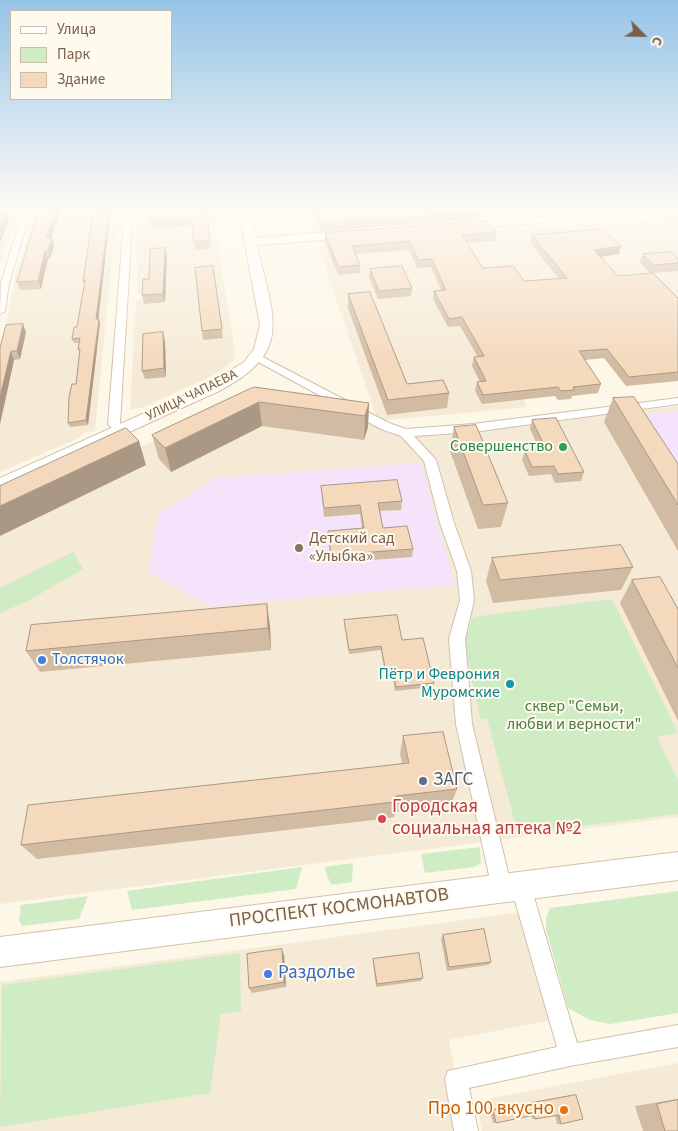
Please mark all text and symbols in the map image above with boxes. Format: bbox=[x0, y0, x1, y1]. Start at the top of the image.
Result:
legend bbox=[10, 10, 172, 100]
north arrow bbox=[618, 10, 668, 60]
text: Улица bbox=[57, 19, 96, 40]
text: С bbox=[646, 33, 668, 49]
text: Парк bbox=[57, 44, 90, 65]
text: Здание bbox=[57, 69, 105, 90]
street label: УЛИЦА ЧАПАЕВА bbox=[144, 367, 240, 425]
place label: Совершенство bbox=[450, 437, 553, 457]
marker: Совершенство bbox=[557, 441, 569, 453]
place label: Детский сад «Улыбка» bbox=[309, 529, 394, 567]
marker: Детский сад «Улыбка» bbox=[293, 542, 305, 554]
place label: Толстячок bbox=[52, 650, 124, 670]
marker: Толстячок bbox=[36, 654, 48, 666]
place label: Пётр и Феврония Муромские bbox=[379, 665, 500, 703]
marker: Пётр и Феврония Муромские bbox=[504, 678, 516, 690]
park label: сквер "Семьи, любви и верности" bbox=[507, 697, 641, 735]
place label: ЗАГС bbox=[433, 770, 473, 792]
marker: ЗАГС bbox=[417, 775, 429, 787]
place label: Городская социальная аптека №2 bbox=[392, 797, 582, 841]
marker: Городская социальная аптека №2 bbox=[376, 813, 388, 825]
street label: ПРОСПЕКТ КОСМОНАВТОВ bbox=[228, 884, 450, 934]
place label: Раздолье bbox=[278, 963, 355, 985]
marker: Раздолье bbox=[262, 968, 274, 980]
place label: Про 100 вкусно bbox=[428, 1099, 554, 1121]
marker: Про 100 вкусно bbox=[558, 1104, 570, 1116]

